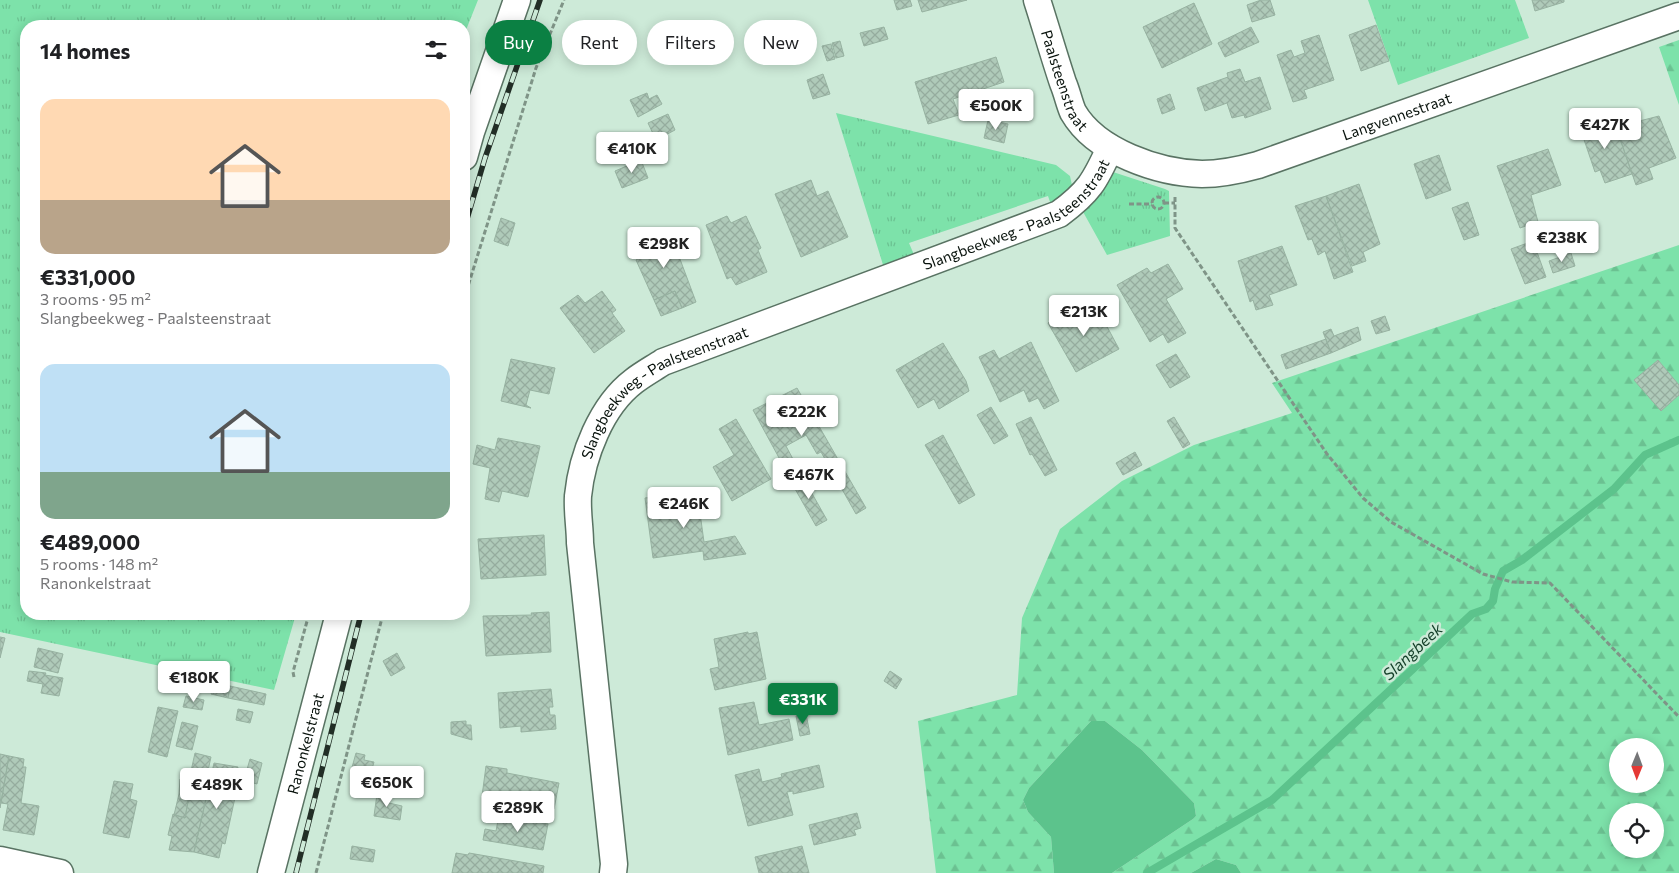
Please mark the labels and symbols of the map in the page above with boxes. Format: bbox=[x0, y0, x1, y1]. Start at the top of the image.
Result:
street label: Paalsteenstraat bbox=[1038, 28, 1092, 135]
pin: €500K bbox=[961, 88, 1031, 131]
street label: Langvennestraat bbox=[1340, 88, 1454, 144]
pin: €427K bbox=[1570, 108, 1640, 150]
pin: €410K bbox=[597, 132, 667, 174]
street label: Slangbeekweg - Paalsteenstraat bbox=[920, 156, 1113, 273]
pin: €238K bbox=[1527, 220, 1597, 263]
pin: €298K bbox=[629, 226, 699, 269]
pin: €213K bbox=[1049, 294, 1119, 337]
street label: Slangbeekweg - Paalsteenstraat bbox=[577, 322, 750, 461]
pin: €222K bbox=[767, 394, 837, 437]
pin: €467K bbox=[774, 458, 844, 500]
pin: €246K bbox=[649, 486, 719, 529]
water label: Slangbeek bbox=[1378, 618, 1446, 683]
pin: €180K bbox=[159, 660, 229, 703]
pin: €331K bbox=[768, 682, 838, 725]
street label: Ranonkelstraat bbox=[283, 691, 327, 796]
north arrow bbox=[1609, 738, 1664, 792]
pin: €650K bbox=[352, 766, 422, 808]
pin: €489K bbox=[182, 768, 252, 810]
pin: €289K bbox=[483, 790, 553, 833]

